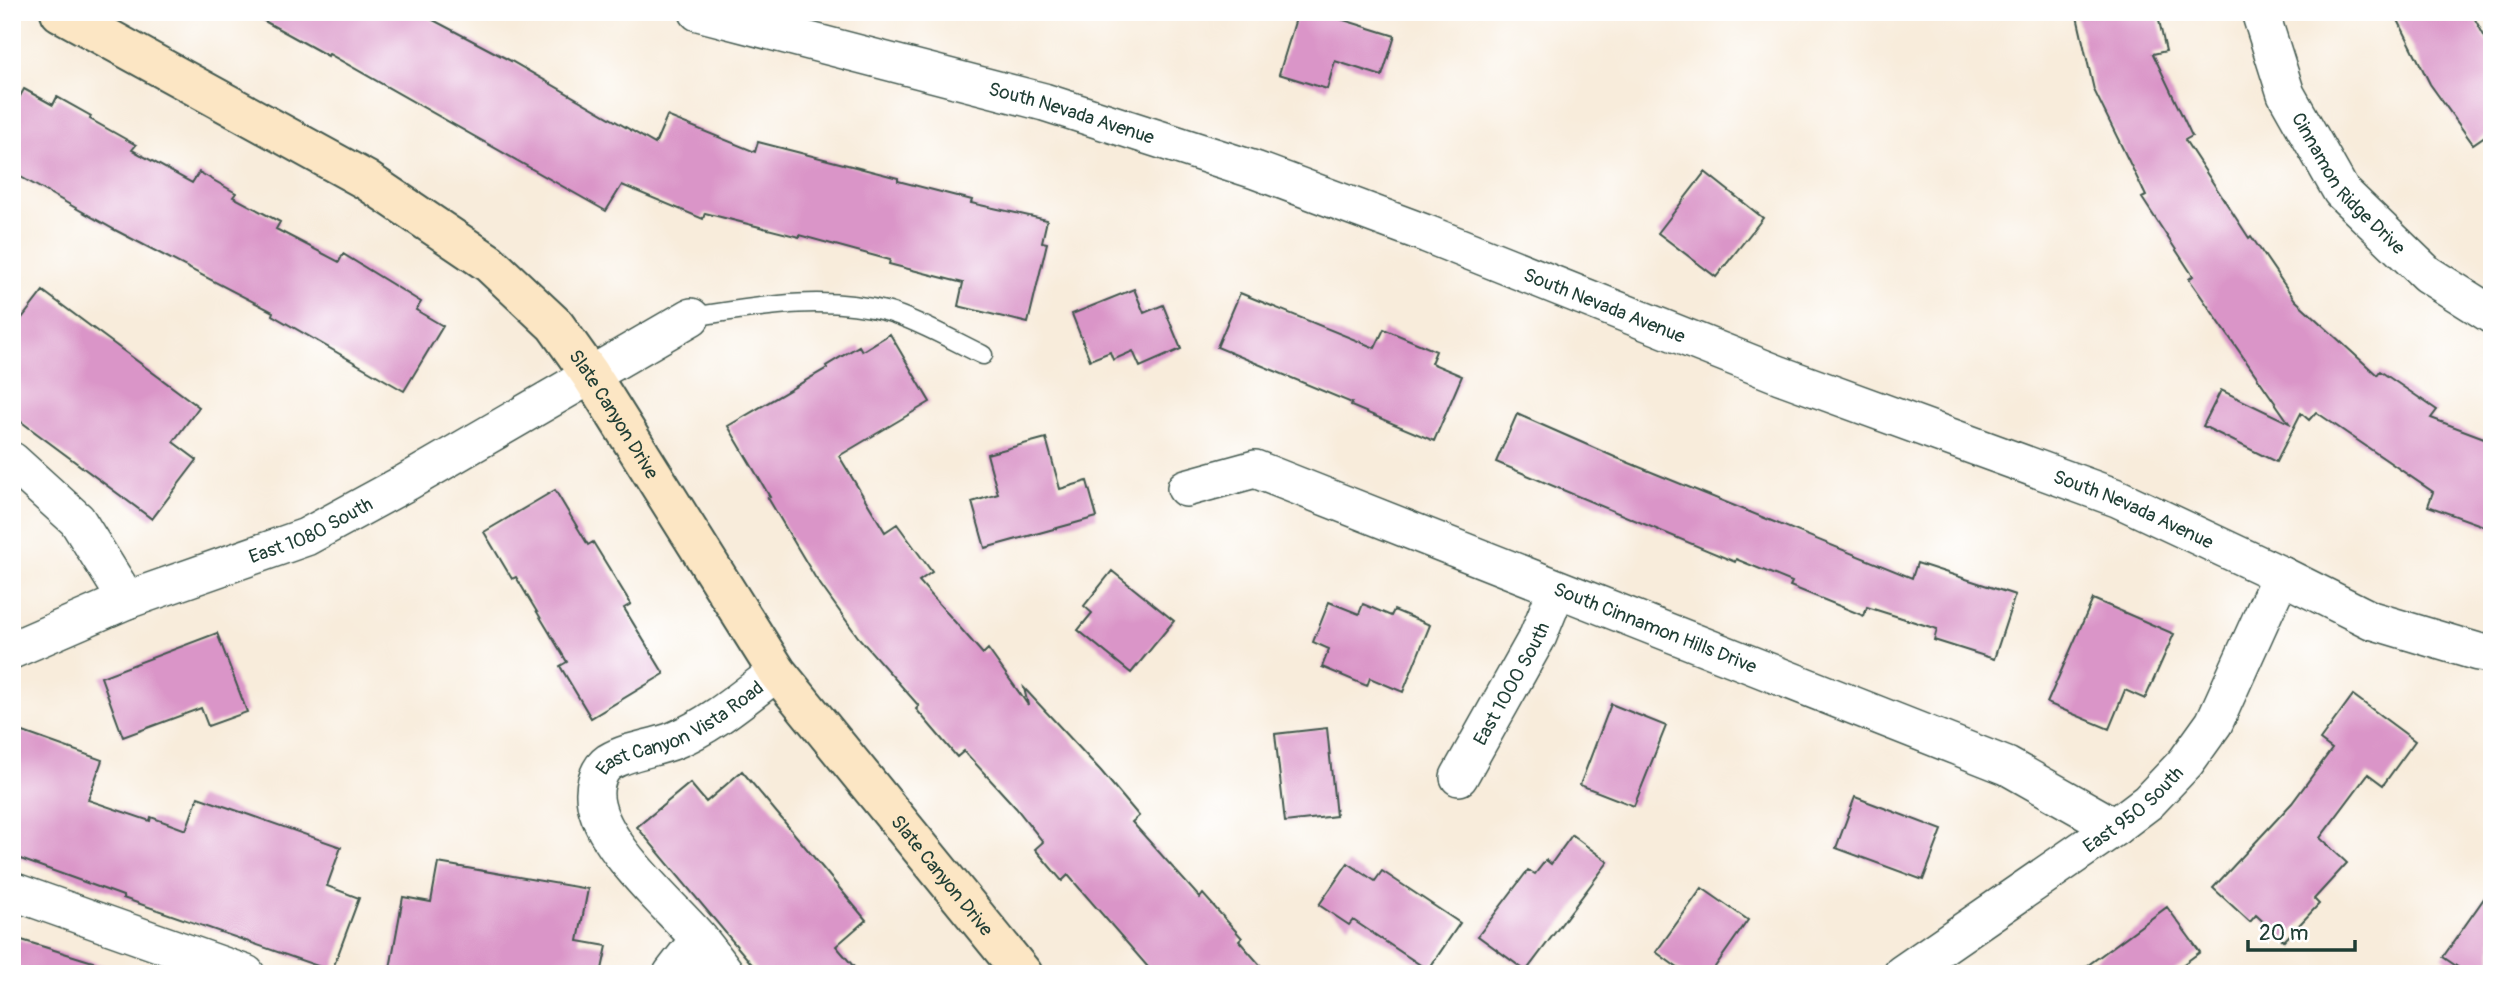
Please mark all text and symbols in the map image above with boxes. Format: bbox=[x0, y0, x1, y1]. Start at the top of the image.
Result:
street label: South Nevada Avenue bbox=[986, 77, 1158, 150]
street label: Cinnamon Ridge Drive bbox=[2286, 108, 2411, 260]
street label: South Nevada Avenue bbox=[1520, 263, 1689, 349]
street label: Slate Canyon Drive bbox=[563, 345, 664, 484]
street label: South Nevada Avenue bbox=[2050, 465, 2218, 555]
street label: East 1080 South bbox=[246, 492, 377, 569]
street label: South Cinnamon Hills Drive bbox=[1550, 577, 1761, 679]
street label: East 1000 South bbox=[1468, 619, 1555, 750]
street label: East Canyon Vista Road bbox=[591, 676, 769, 780]
street label: East 950 South bbox=[2079, 761, 2189, 859]
street label: Slate Canyon Drive bbox=[885, 810, 998, 942]
scale bar bbox=[2248, 909, 2355, 953]
text: 20 m bbox=[2259, 920, 2308, 947]

